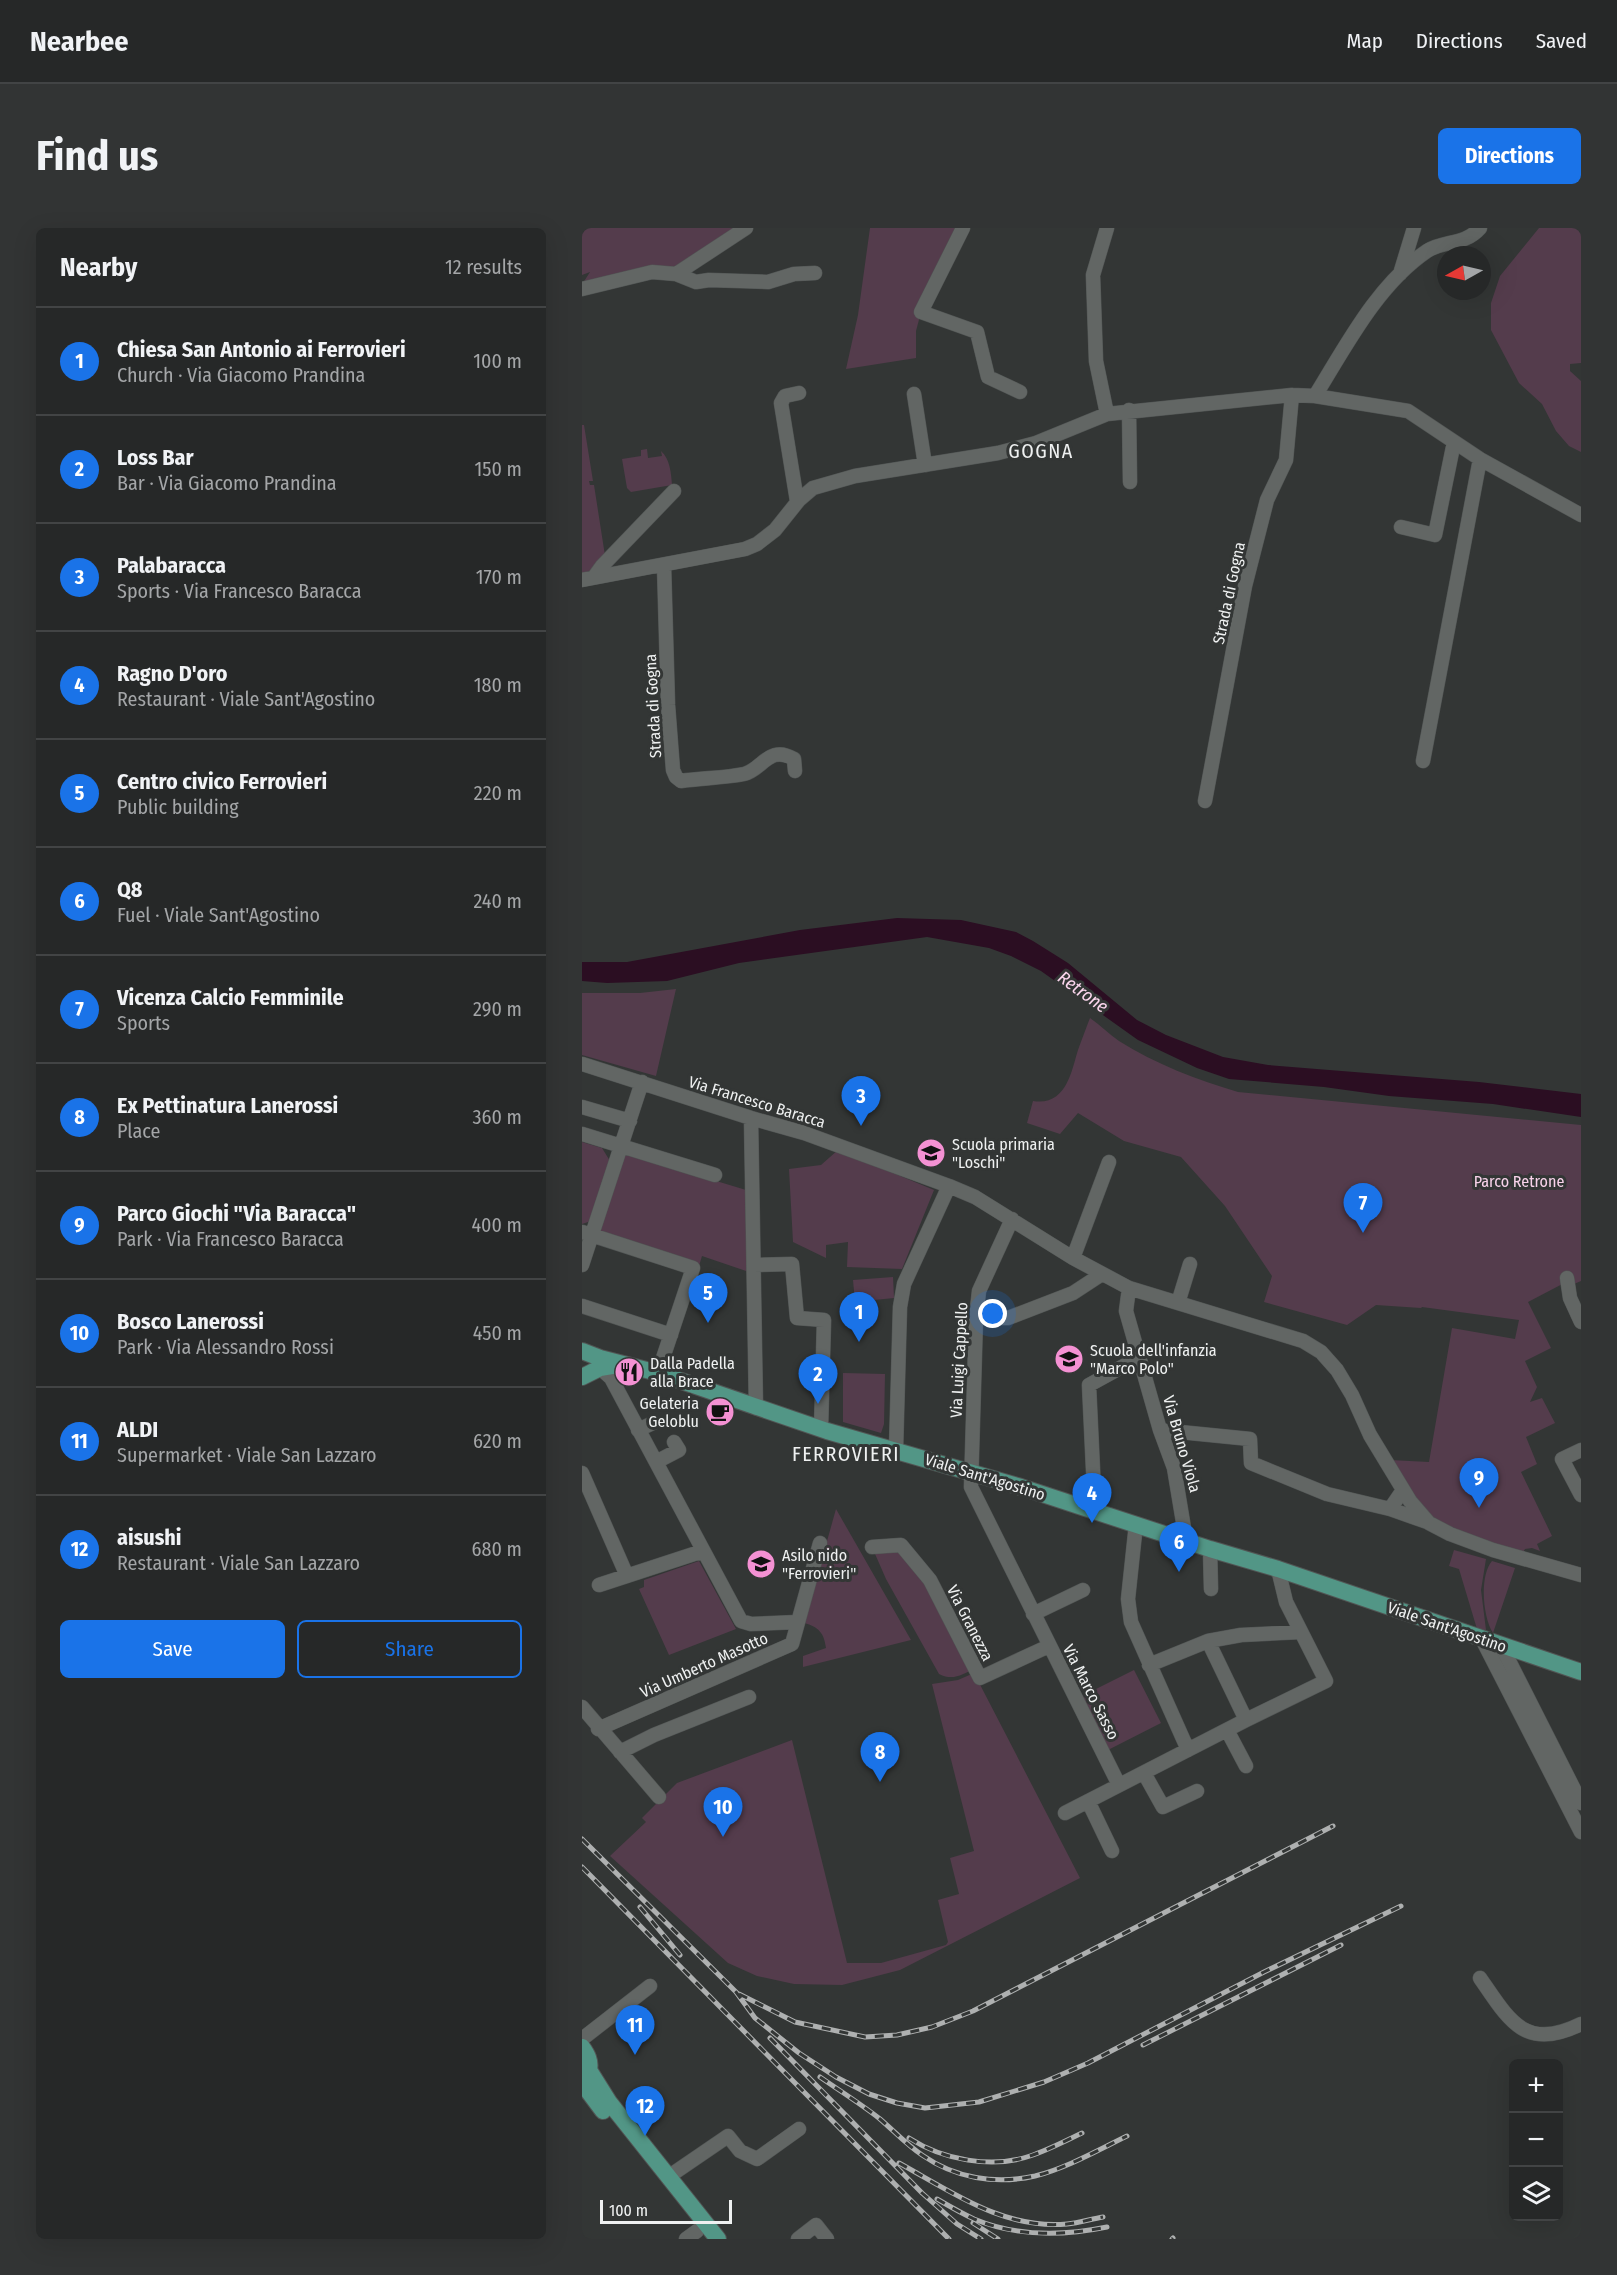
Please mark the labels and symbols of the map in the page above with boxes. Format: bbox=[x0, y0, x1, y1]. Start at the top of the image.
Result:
north arrow bbox=[1437, 246, 1491, 300]
district label: GOGNA bbox=[1008, 439, 1074, 463]
street label: Strada di Gogna bbox=[1209, 540, 1249, 646]
street label: Strada di Gogna bbox=[641, 653, 665, 758]
water label: Retrone bbox=[1053, 966, 1113, 1018]
street label: Via Francesco Baracca bbox=[686, 1072, 828, 1132]
pin: 3 bbox=[842, 1076, 880, 1126]
place label: Scuola primaria "Loschi" bbox=[952, 1135, 1055, 1172]
school or university icon: Scuola primaria "Loschi" bbox=[915, 1137, 947, 1169]
park label: Parco Retrone bbox=[1474, 1172, 1564, 1191]
pin: 7 bbox=[1344, 1184, 1382, 1233]
pin: 5 bbox=[688, 1274, 728, 1323]
pin: 1 bbox=[840, 1292, 878, 1342]
your location bbox=[978, 1299, 1007, 1328]
street label: Via Luigi Cappello bbox=[946, 1302, 972, 1418]
place label: Scuola dell'infanzia "Marco Polo" bbox=[1090, 1341, 1217, 1378]
school or university icon: Scuola dell'infanzia "Marco Polo" bbox=[1053, 1343, 1085, 1375]
place label: Dalla Padella alla Brace bbox=[650, 1354, 735, 1391]
pin: 2 bbox=[798, 1354, 838, 1404]
restaurant icon: Dalla Padella alla Brace bbox=[613, 1356, 645, 1388]
street label: Via Bruno Viola bbox=[1159, 1393, 1205, 1495]
place label: Gelateria Geloblu bbox=[640, 1394, 699, 1431]
cafe icon: Gelateria Geloblu bbox=[704, 1396, 736, 1428]
district label: FERROVIERI bbox=[792, 1442, 900, 1466]
street label: Viale Sant'Agostino bbox=[923, 1450, 1047, 1504]
pin: 9 bbox=[1460, 1458, 1498, 1508]
pin: 4 bbox=[1072, 1474, 1112, 1523]
pin: 6 bbox=[1160, 1522, 1198, 1572]
place label: Asilo nido "Ferrovieri" bbox=[782, 1546, 856, 1583]
school or university icon: Asilo nido "Ferrovieri" bbox=[745, 1548, 777, 1580]
street label: Via Granezza bbox=[943, 1582, 997, 1664]
street label: Viale Sant'Agostino bbox=[1385, 1598, 1509, 1656]
street label: Via Umberto Masotto bbox=[637, 1628, 771, 1702]
street label: Via Marco Sasso bbox=[1059, 1641, 1123, 1743]
pin: 8 bbox=[860, 1732, 900, 1782]
pin: 10 bbox=[704, 1788, 742, 1837]
pin: 11 bbox=[616, 2006, 654, 2055]
pin: 12 bbox=[626, 2086, 664, 2136]
scale bar bbox=[600, 2197, 732, 2224]

